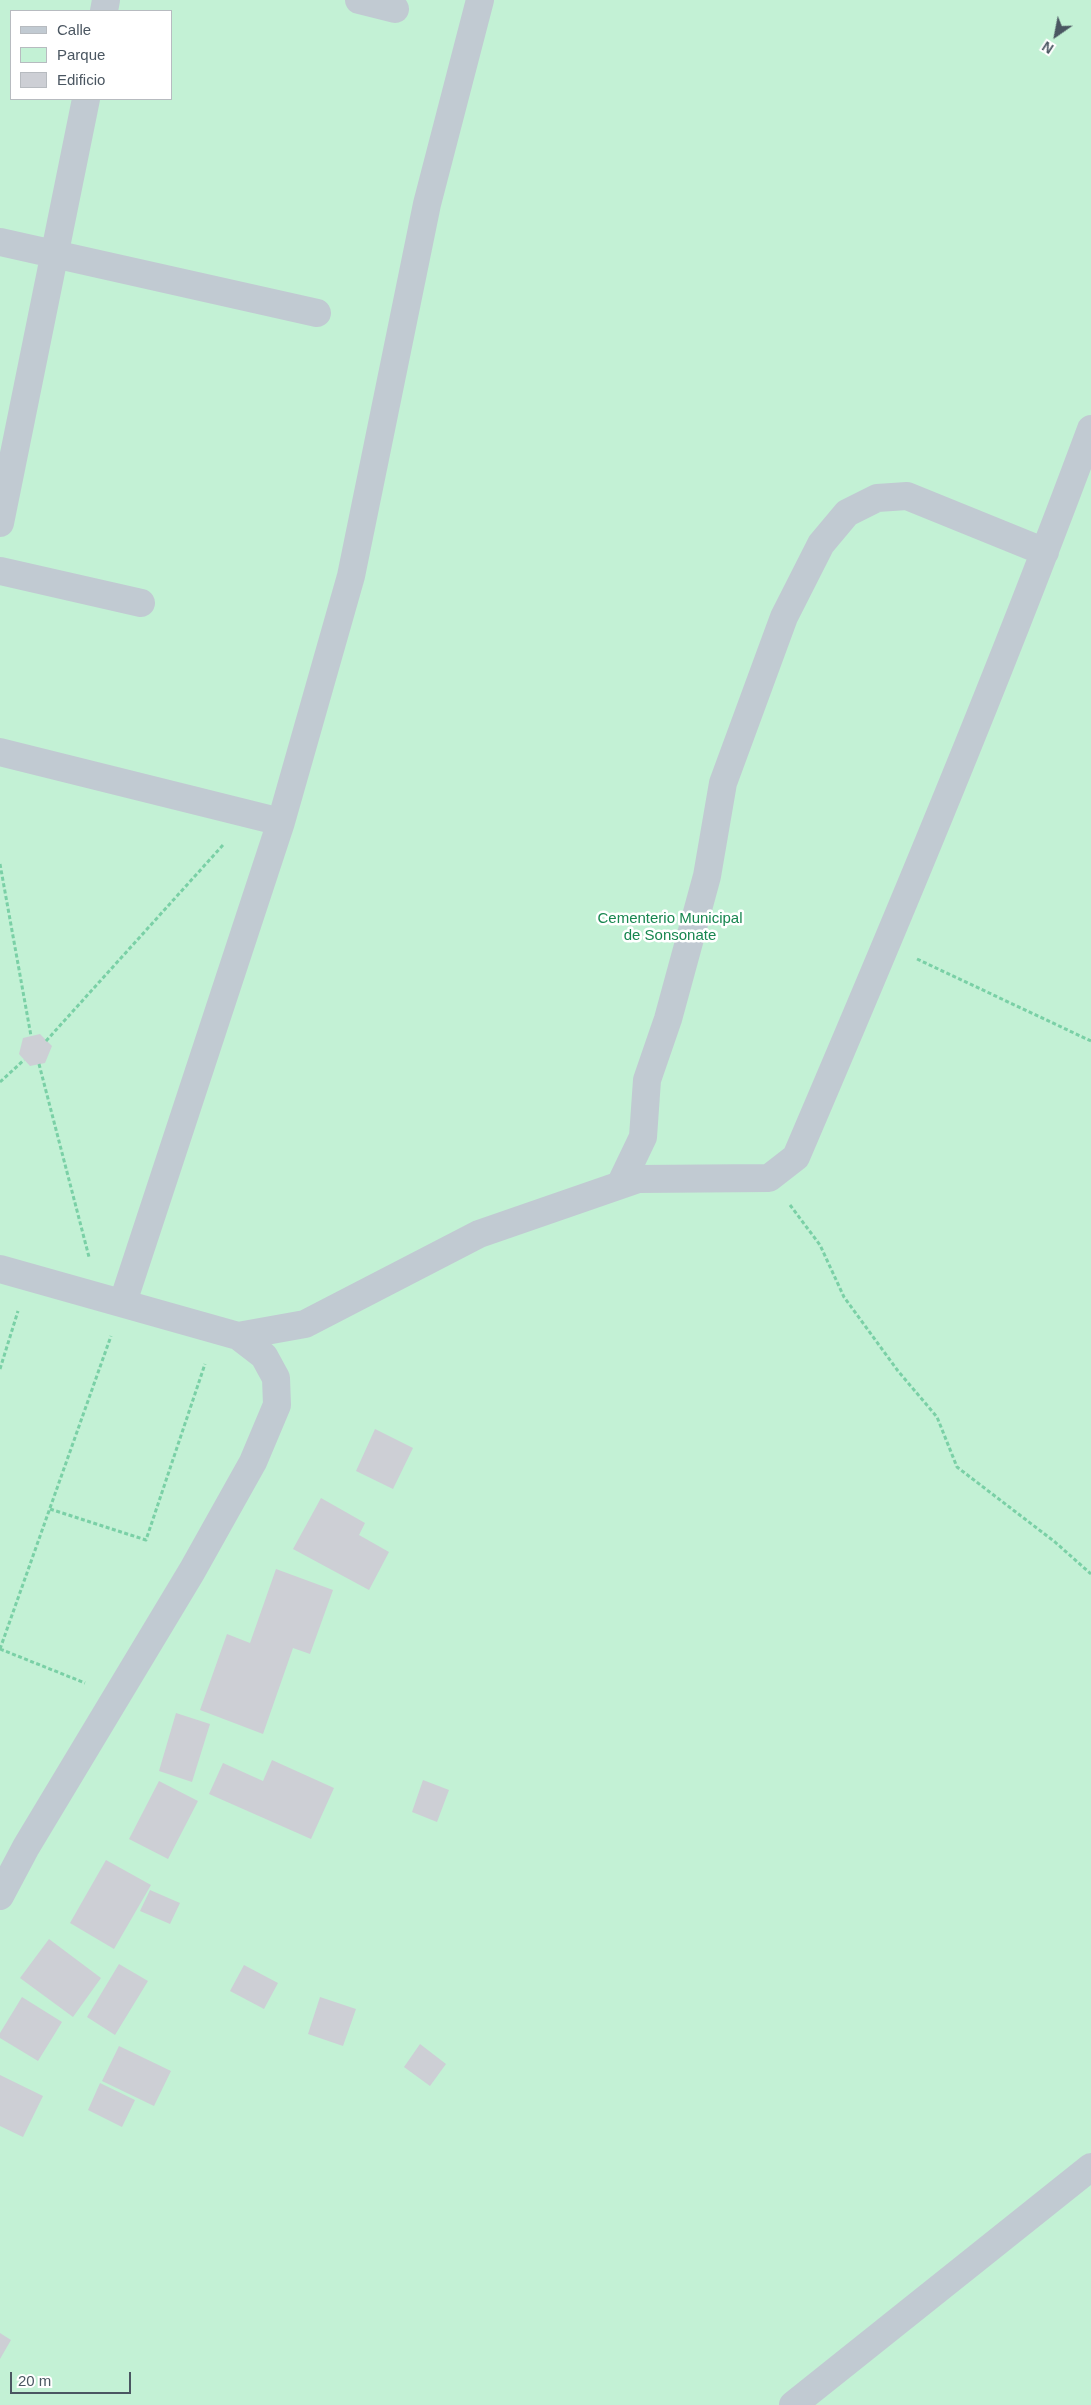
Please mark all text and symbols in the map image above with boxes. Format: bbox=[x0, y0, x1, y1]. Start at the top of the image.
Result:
legend bbox=[10, 10, 172, 100]
north arrow bbox=[1031, 10, 1081, 60]
text: Calle bbox=[57, 21, 91, 38]
text: N bbox=[1039, 38, 1056, 57]
text: Parque bbox=[57, 46, 105, 63]
text: Edificio bbox=[57, 71, 105, 88]
park label: Cementerio Municipal de Sonsonate bbox=[597, 910, 743, 945]
scale bar bbox=[12, 2362, 134, 2394]
text: 20 m bbox=[18, 2372, 51, 2389]

